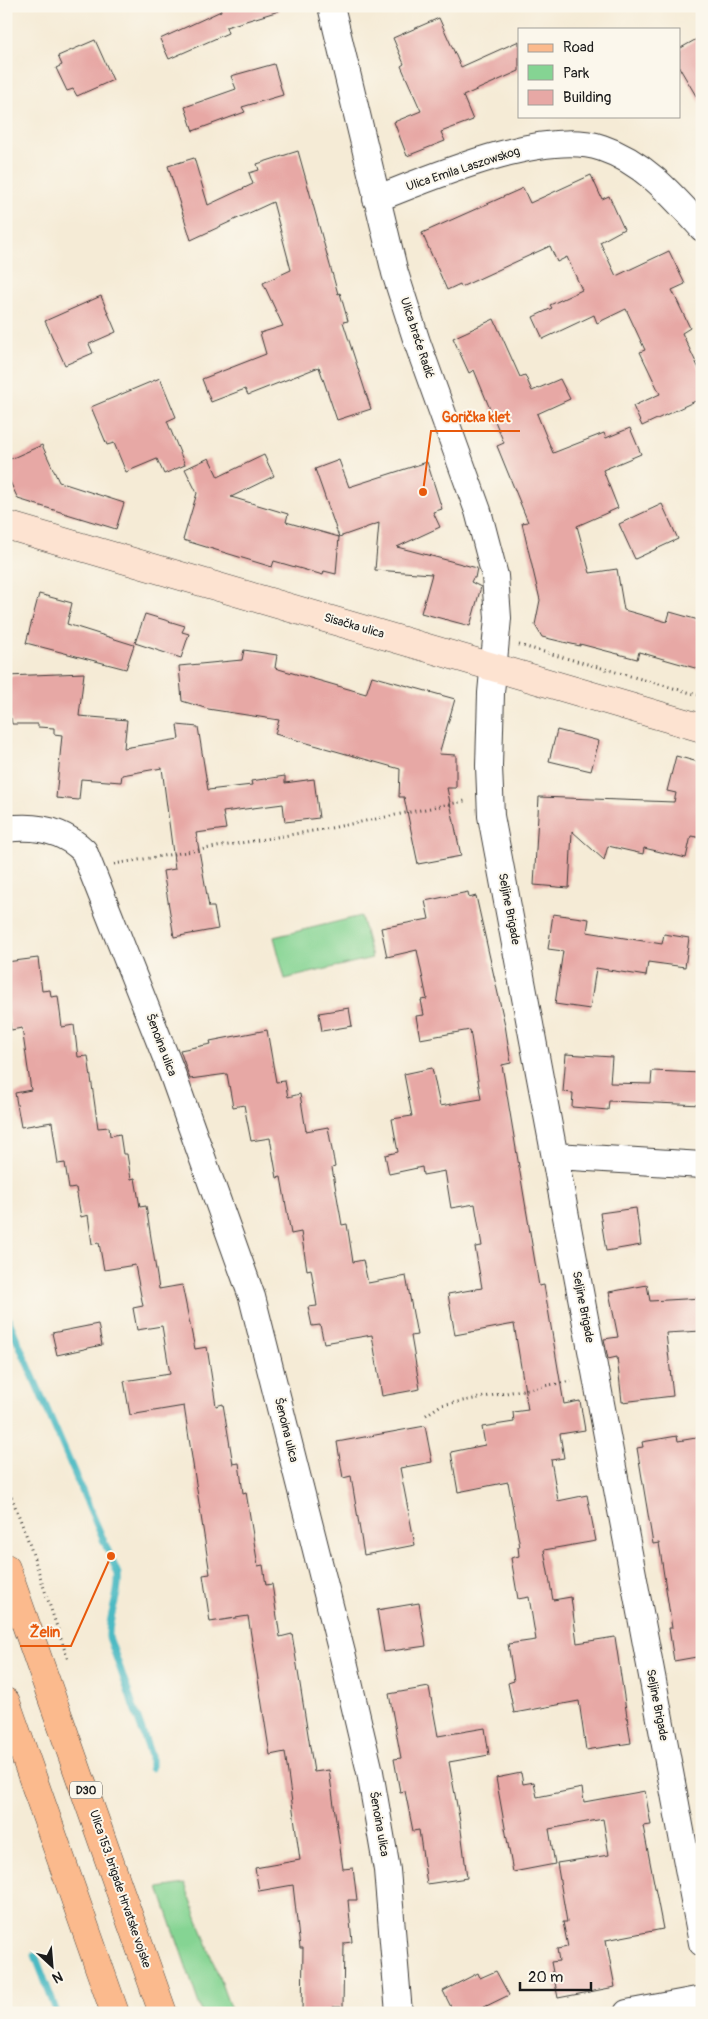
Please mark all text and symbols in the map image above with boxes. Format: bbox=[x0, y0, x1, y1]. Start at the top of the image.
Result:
legend bbox=[518, 28, 680, 118]
text: Road bbox=[563, 38, 594, 57]
text: Park bbox=[563, 64, 590, 83]
text: Building bbox=[563, 88, 611, 107]
street label: Ulica Emila Laszowskog bbox=[404, 144, 522, 194]
street label: Ulica braće Radić bbox=[397, 296, 437, 380]
callout: Gorička klet bbox=[431, 402, 520, 431]
text: Gorička klet bbox=[442, 409, 511, 426]
street label: Sisačka ulica bbox=[322, 610, 386, 642]
street label: Seljine Brigade bbox=[495, 872, 523, 946]
street label: Šenoina ulica bbox=[142, 1011, 181, 1079]
street label: Seljine Brigade bbox=[569, 1270, 597, 1344]
street label: Šenoina ulica bbox=[271, 1396, 302, 1464]
callout: Želin bbox=[20, 1617, 71, 1646]
text: Želin bbox=[30, 1623, 60, 1641]
street label: Seljine Brigade bbox=[643, 1668, 671, 1742]
road number: D30 bbox=[70, 1782, 102, 1798]
street label: Šenoina ulica bbox=[366, 1790, 393, 1858]
street label: Ulica 153. brigade Hrvatske vojske bbox=[86, 1808, 154, 1970]
north arrow bbox=[28, 1942, 78, 1992]
scale bar bbox=[520, 1959, 592, 1991]
text: N bbox=[49, 1968, 65, 1987]
text: 20 m bbox=[528, 1968, 563, 1987]

